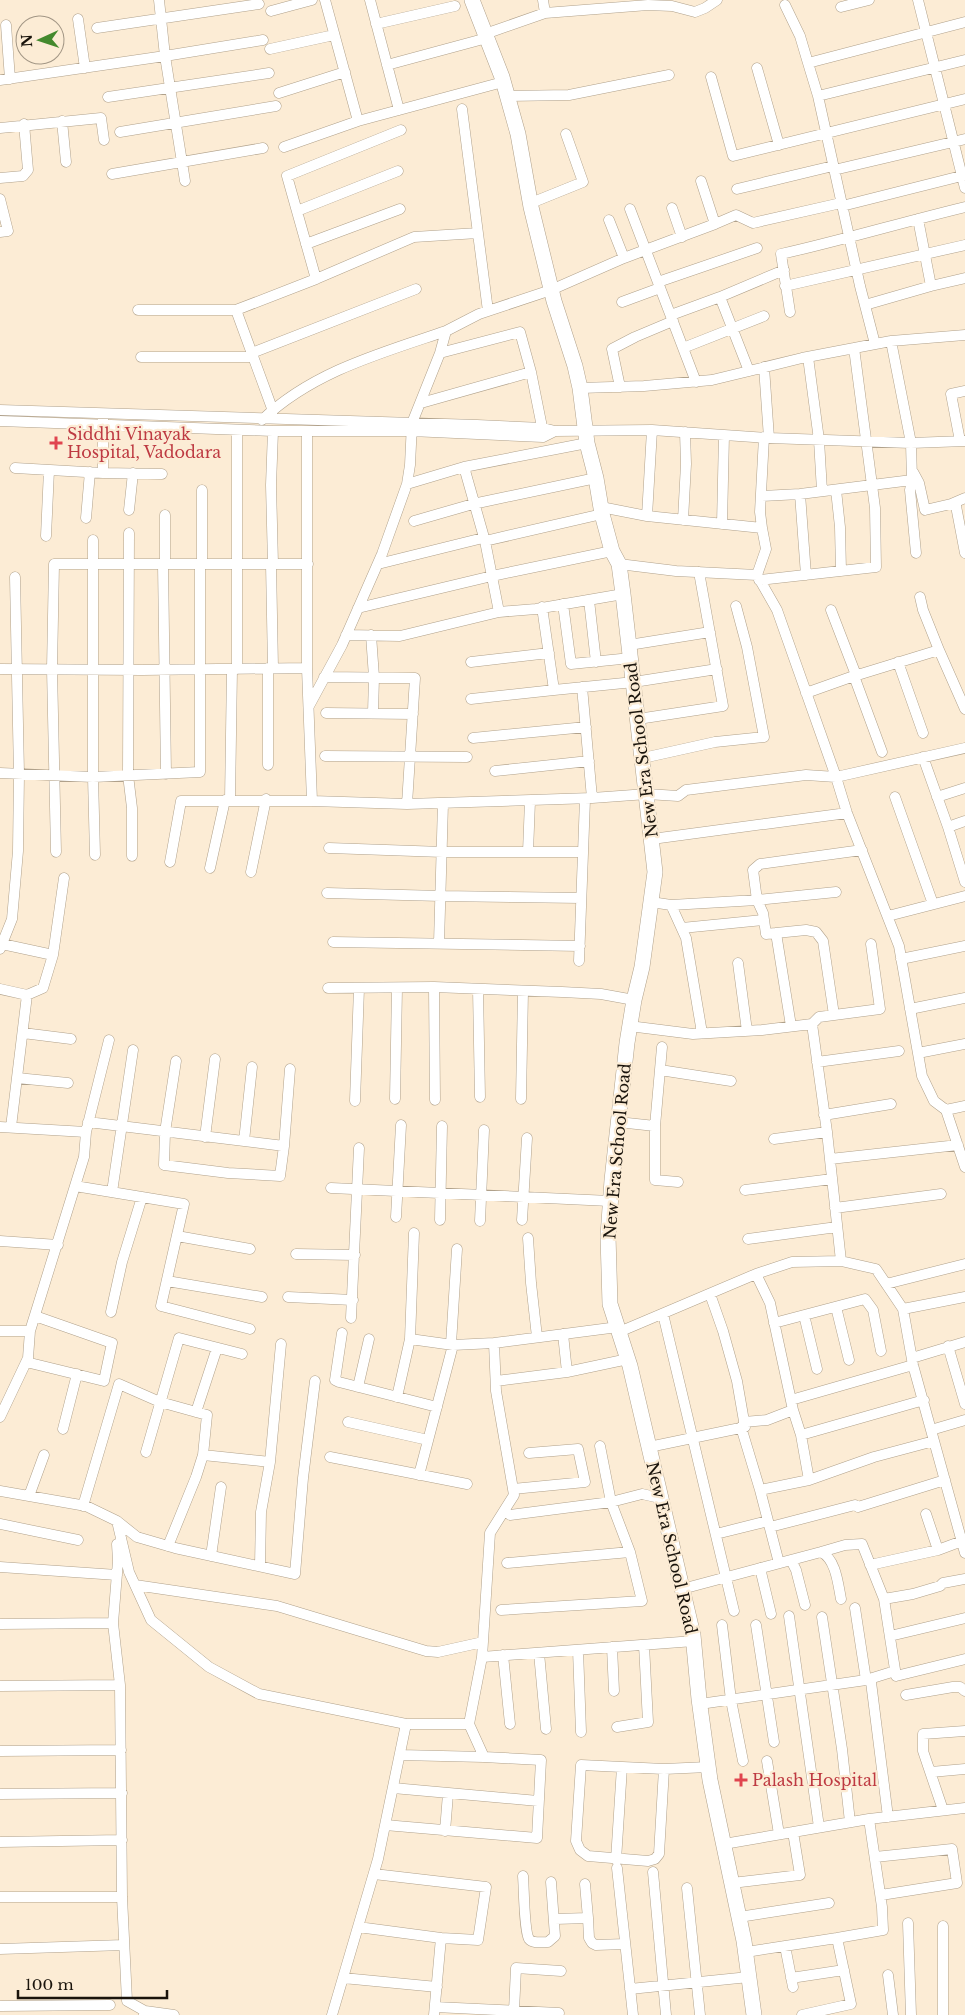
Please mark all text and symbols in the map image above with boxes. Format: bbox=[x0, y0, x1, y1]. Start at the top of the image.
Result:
north arrow bbox=[15, 15, 65, 65]
text: N bbox=[18, 34, 36, 48]
place label: Siddhi Vinayak Hospital, Vadodara bbox=[67, 424, 221, 462]
marker: Siddhi Vinayak Hospital, Vadodara bbox=[49, 436, 63, 450]
street label: New Era School Road bbox=[620, 661, 662, 839]
street label: New Era School Road bbox=[599, 1062, 635, 1240]
street label: New Era School Road bbox=[642, 1460, 702, 1636]
place label: Palash Hospital bbox=[752, 1770, 877, 1790]
marker: Palash Hospital bbox=[734, 1773, 748, 1787]
scale bar bbox=[18, 1968, 166, 2000]
text: 100 m bbox=[25, 1975, 74, 1994]

